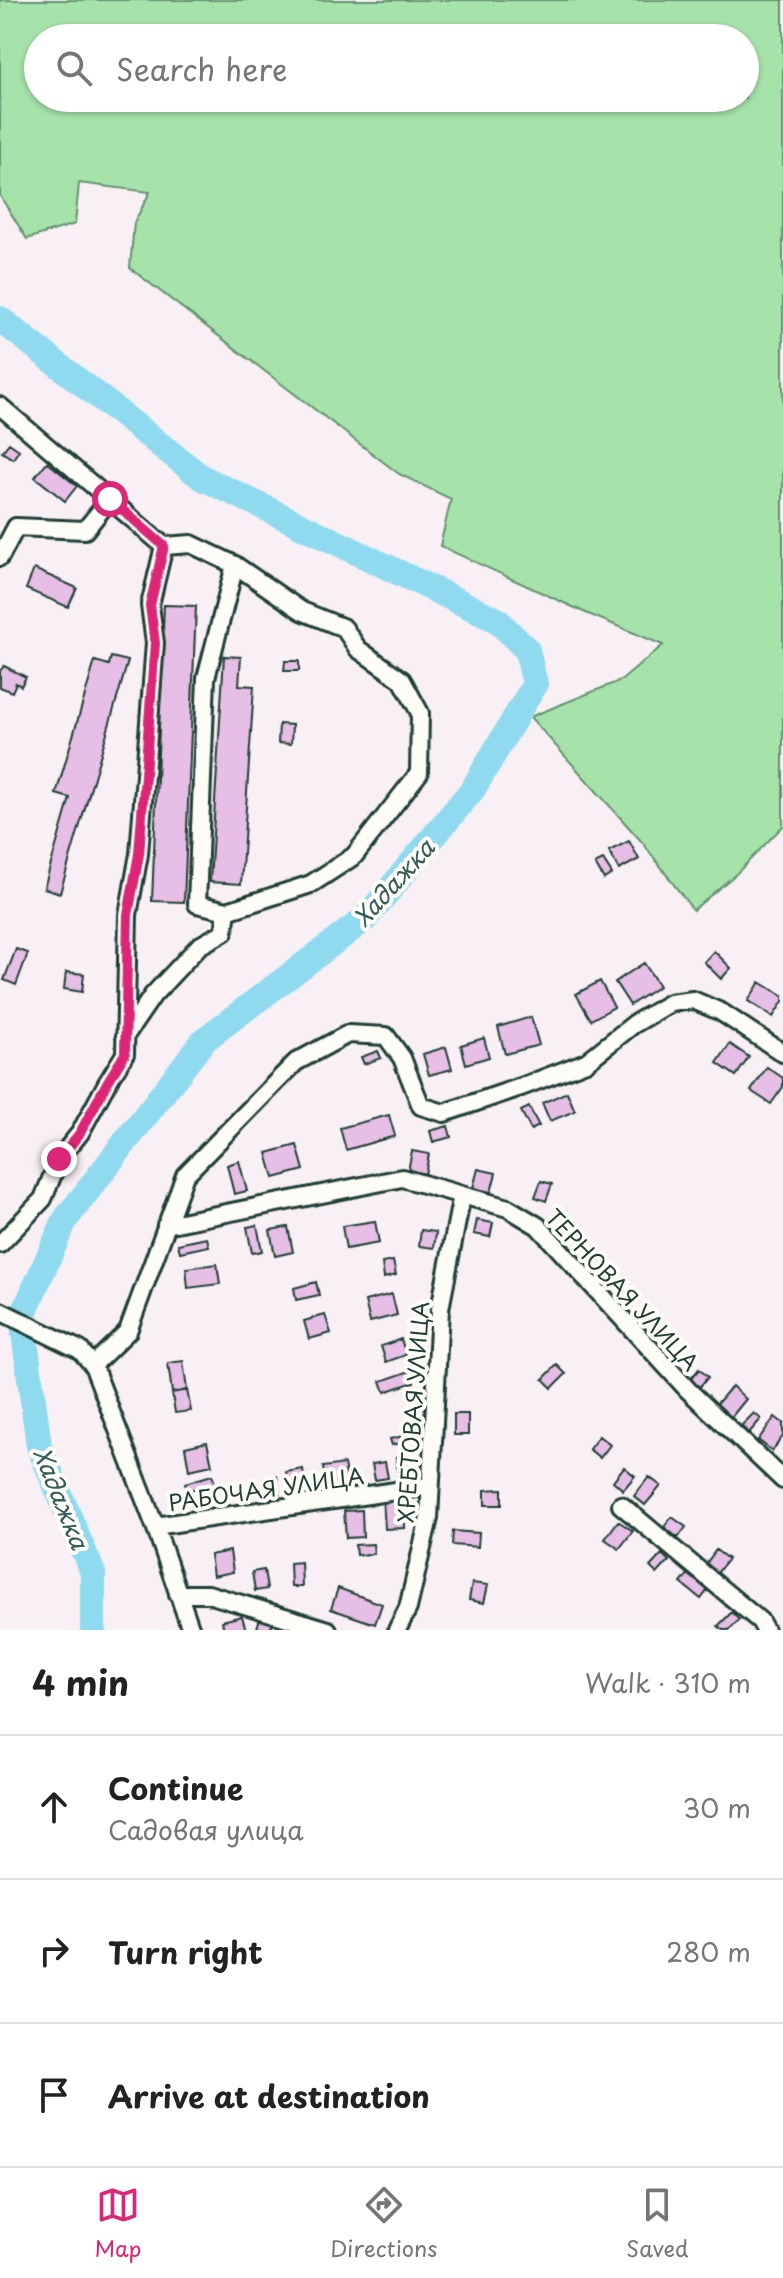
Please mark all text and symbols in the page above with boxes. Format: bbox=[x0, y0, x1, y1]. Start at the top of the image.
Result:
search box bbox=[24, 24, 759, 112]
icon: search bbox=[52, 46, 96, 90]
text: Search here bbox=[116, 46, 288, 91]
route start bbox=[92, 481, 128, 517]
water label: Хадажка bbox=[344, 830, 443, 934]
route end bbox=[41, 1141, 77, 1177]
street label: ТЕРНОВАЯ УЛИЦА bbox=[539, 1200, 707, 1378]
street label: ХРЕБТОВАЯ УЛИЦА bbox=[388, 1300, 436, 1524]
water label: Хадажка bbox=[25, 1442, 99, 1555]
street label: РАБОЧАЯ УЛИЦА bbox=[166, 1458, 366, 1518]
text: 4 min bbox=[32, 1656, 129, 1708]
text: Walk · 310 m bbox=[585, 1663, 751, 1702]
text: Continue bbox=[108, 1765, 243, 1810]
icon: ahead bbox=[32, 1785, 76, 1829]
text: 30 m bbox=[683, 1788, 751, 1827]
text: Садовая улица bbox=[108, 1810, 304, 1849]
icon: right bbox=[32, 1929, 76, 1973]
text: Turn right bbox=[108, 1929, 263, 1974]
text: 280 m bbox=[666, 1932, 751, 1971]
icon: arrive bbox=[32, 2073, 76, 2117]
text: Arrive at destination bbox=[108, 2073, 430, 2118]
tab: Map bbox=[94, 2183, 141, 2264]
tab: Directions bbox=[330, 2183, 437, 2264]
tab: Saved bbox=[626, 2183, 689, 2264]

